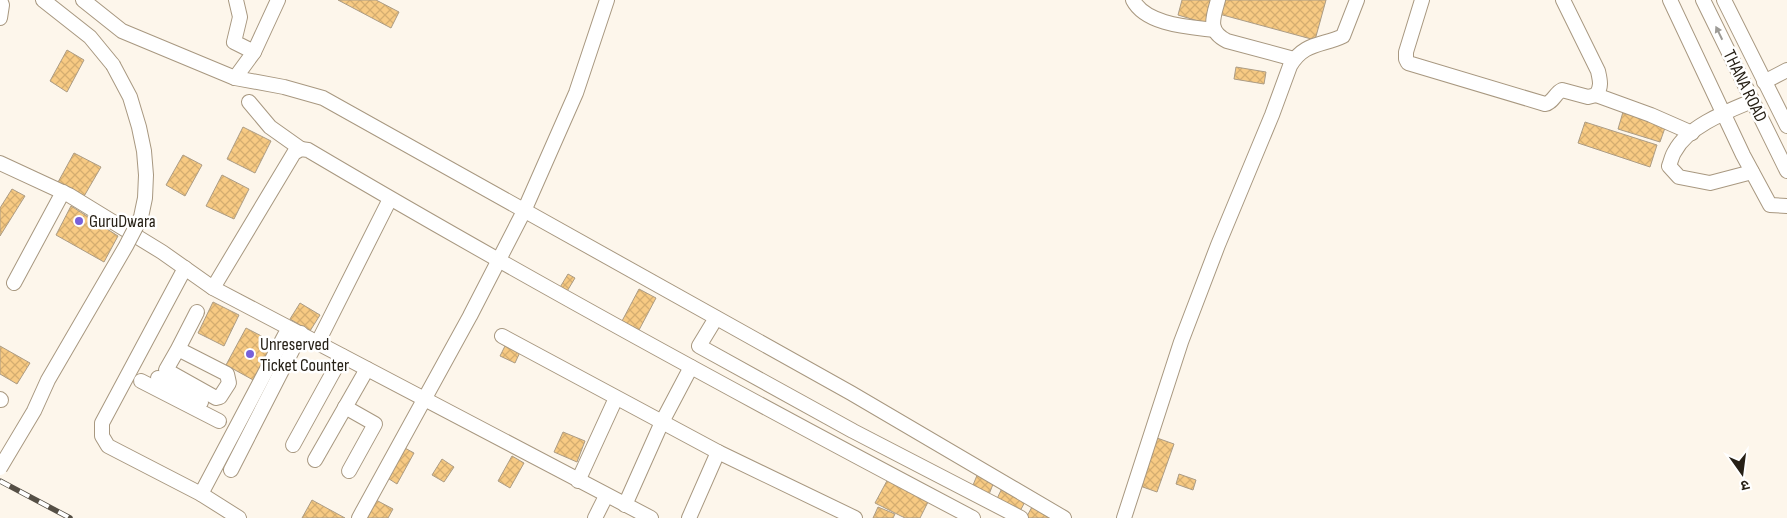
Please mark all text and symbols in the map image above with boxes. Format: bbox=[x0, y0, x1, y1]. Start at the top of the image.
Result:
one-way arrow bbox=[1715, 26, 1723, 40]
street label: THANA ROAD bbox=[1719, 47, 1771, 125]
place label: GuruDwara bbox=[89, 211, 156, 232]
marker: GuruDwara bbox=[73, 215, 85, 227]
place label: Unreserved Ticket Counter bbox=[260, 334, 349, 376]
marker: Unreserved Ticket Counter bbox=[244, 348, 256, 360]
north arrow bbox=[1717, 448, 1767, 498]
text: उ bbox=[1738, 476, 1751, 495]

